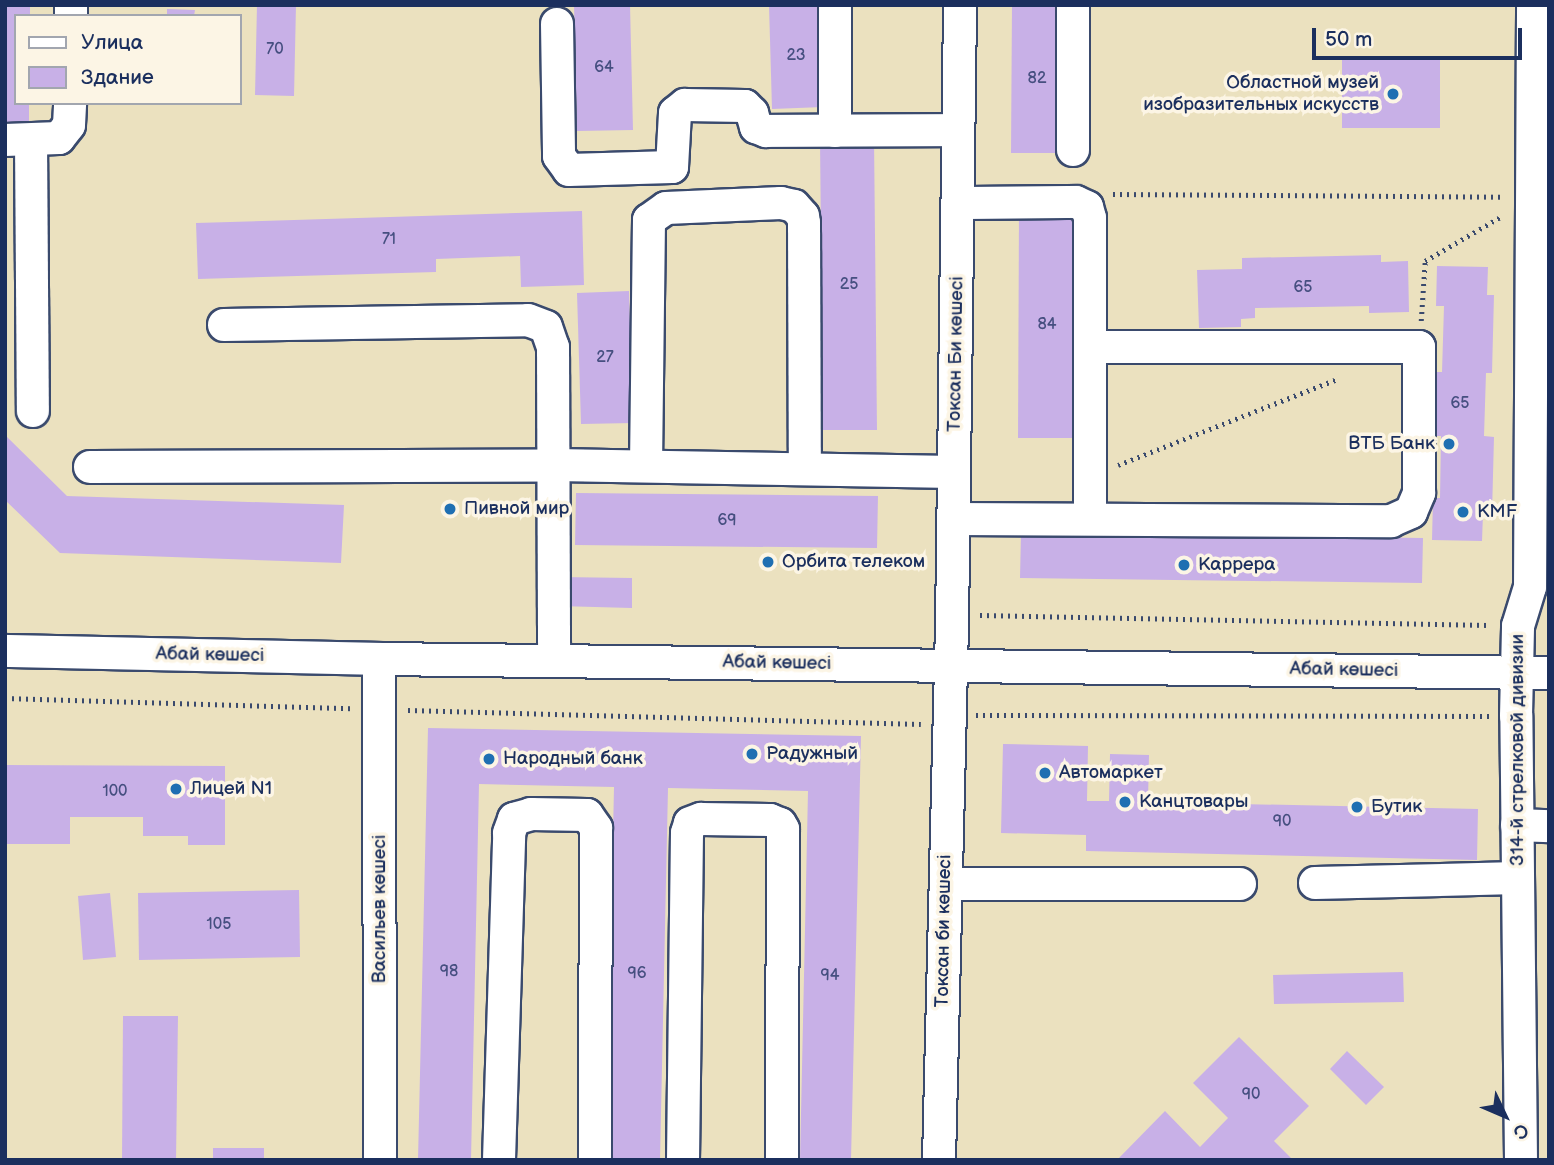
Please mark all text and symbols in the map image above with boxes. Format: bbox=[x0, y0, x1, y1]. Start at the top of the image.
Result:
legend bbox=[14, 14, 242, 105]
scale bar bbox=[1316, 14, 1526, 58]
text: 50 m bbox=[1325, 27, 1372, 52]
text: Улица bbox=[81, 30, 143, 55]
house number: 70 bbox=[266, 40, 284, 60]
house number: 23 bbox=[787, 46, 805, 66]
house number: 64 bbox=[594, 58, 614, 78]
text: Здание bbox=[81, 65, 154, 90]
house number: 82 bbox=[1028, 69, 1046, 89]
place label: Областной музей изобразительных искусств bbox=[1143, 72, 1379, 116]
marker: Областной музей изобразительных искусств bbox=[1385, 86, 1401, 102]
house number: 71 bbox=[382, 230, 396, 250]
house number: 25 bbox=[840, 275, 858, 295]
street label: Токсан Би көшесі bbox=[943, 276, 969, 432]
house number: 65 bbox=[1294, 278, 1312, 298]
house number: 84 bbox=[1037, 315, 1057, 335]
house number: 27 bbox=[596, 348, 614, 368]
house number: 65 bbox=[1451, 394, 1469, 414]
place label: ВТБ Банк bbox=[1348, 433, 1435, 455]
marker: ВТБ Банк bbox=[1441, 436, 1457, 452]
place label: Пивной мир bbox=[464, 498, 569, 520]
marker: Пивной мир bbox=[442, 501, 458, 517]
place label: KMF bbox=[1477, 501, 1517, 523]
marker: KMF bbox=[1455, 504, 1471, 520]
house number: 69 bbox=[717, 511, 737, 531]
place label: Орбита телеком bbox=[782, 551, 925, 573]
marker: Орбита телеком bbox=[760, 554, 776, 570]
place label: Каррера bbox=[1198, 554, 1275, 576]
marker: Каррера bbox=[1176, 557, 1192, 573]
street label: 314-й стрелковой дивизии bbox=[1507, 634, 1529, 866]
street label: Абай көшесі bbox=[155, 643, 265, 667]
street label: Абай көшесі bbox=[722, 651, 832, 675]
street label: Абай көшесі bbox=[1289, 658, 1399, 682]
place label: Радужный bbox=[766, 743, 858, 765]
marker: Радужный bbox=[744, 746, 760, 762]
place label: Народный банк bbox=[503, 748, 643, 770]
marker: Народный банк bbox=[481, 751, 497, 767]
place label: Автомаркет bbox=[1059, 762, 1163, 784]
marker: Автомаркет bbox=[1037, 765, 1053, 781]
place label: Лицей N1 bbox=[190, 778, 272, 800]
marker: Лицей N1 bbox=[168, 781, 184, 797]
house number: 100 bbox=[102, 782, 128, 802]
place label: Канцтовары bbox=[1139, 791, 1248, 813]
marker: Канцтовары bbox=[1117, 794, 1133, 810]
place label: Бутик bbox=[1371, 796, 1422, 818]
marker: Бутик bbox=[1349, 799, 1365, 815]
house number: 90 bbox=[1273, 812, 1291, 832]
street label: Васильев көшесі bbox=[369, 835, 391, 983]
street label: Токсан би көшесі bbox=[931, 854, 957, 1008]
house number: 105 bbox=[207, 915, 231, 935]
house number: 98 bbox=[440, 962, 458, 982]
house number: 96 bbox=[627, 964, 647, 984]
house number: 94 bbox=[820, 966, 840, 986]
north arrow bbox=[1470, 1081, 1540, 1151]
house number: 90 bbox=[1242, 1085, 1260, 1105]
text: С bbox=[1508, 1118, 1533, 1144]

